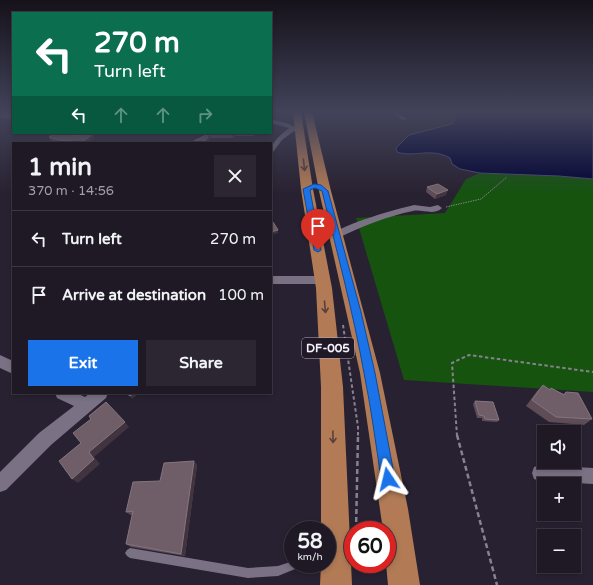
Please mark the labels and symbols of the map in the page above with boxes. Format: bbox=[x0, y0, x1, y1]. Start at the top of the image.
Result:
one-way arrow bbox=[300, 158, 308, 171]
pin bbox=[301, 209, 335, 250]
one-way arrow bbox=[322, 300, 329, 313]
road number: DF-005 bbox=[302, 338, 354, 358]
one-way arrow bbox=[329, 430, 336, 443]
position arrow bbox=[367, 458, 409, 500]
speed limit sign: 60 bbox=[344, 521, 396, 573]

